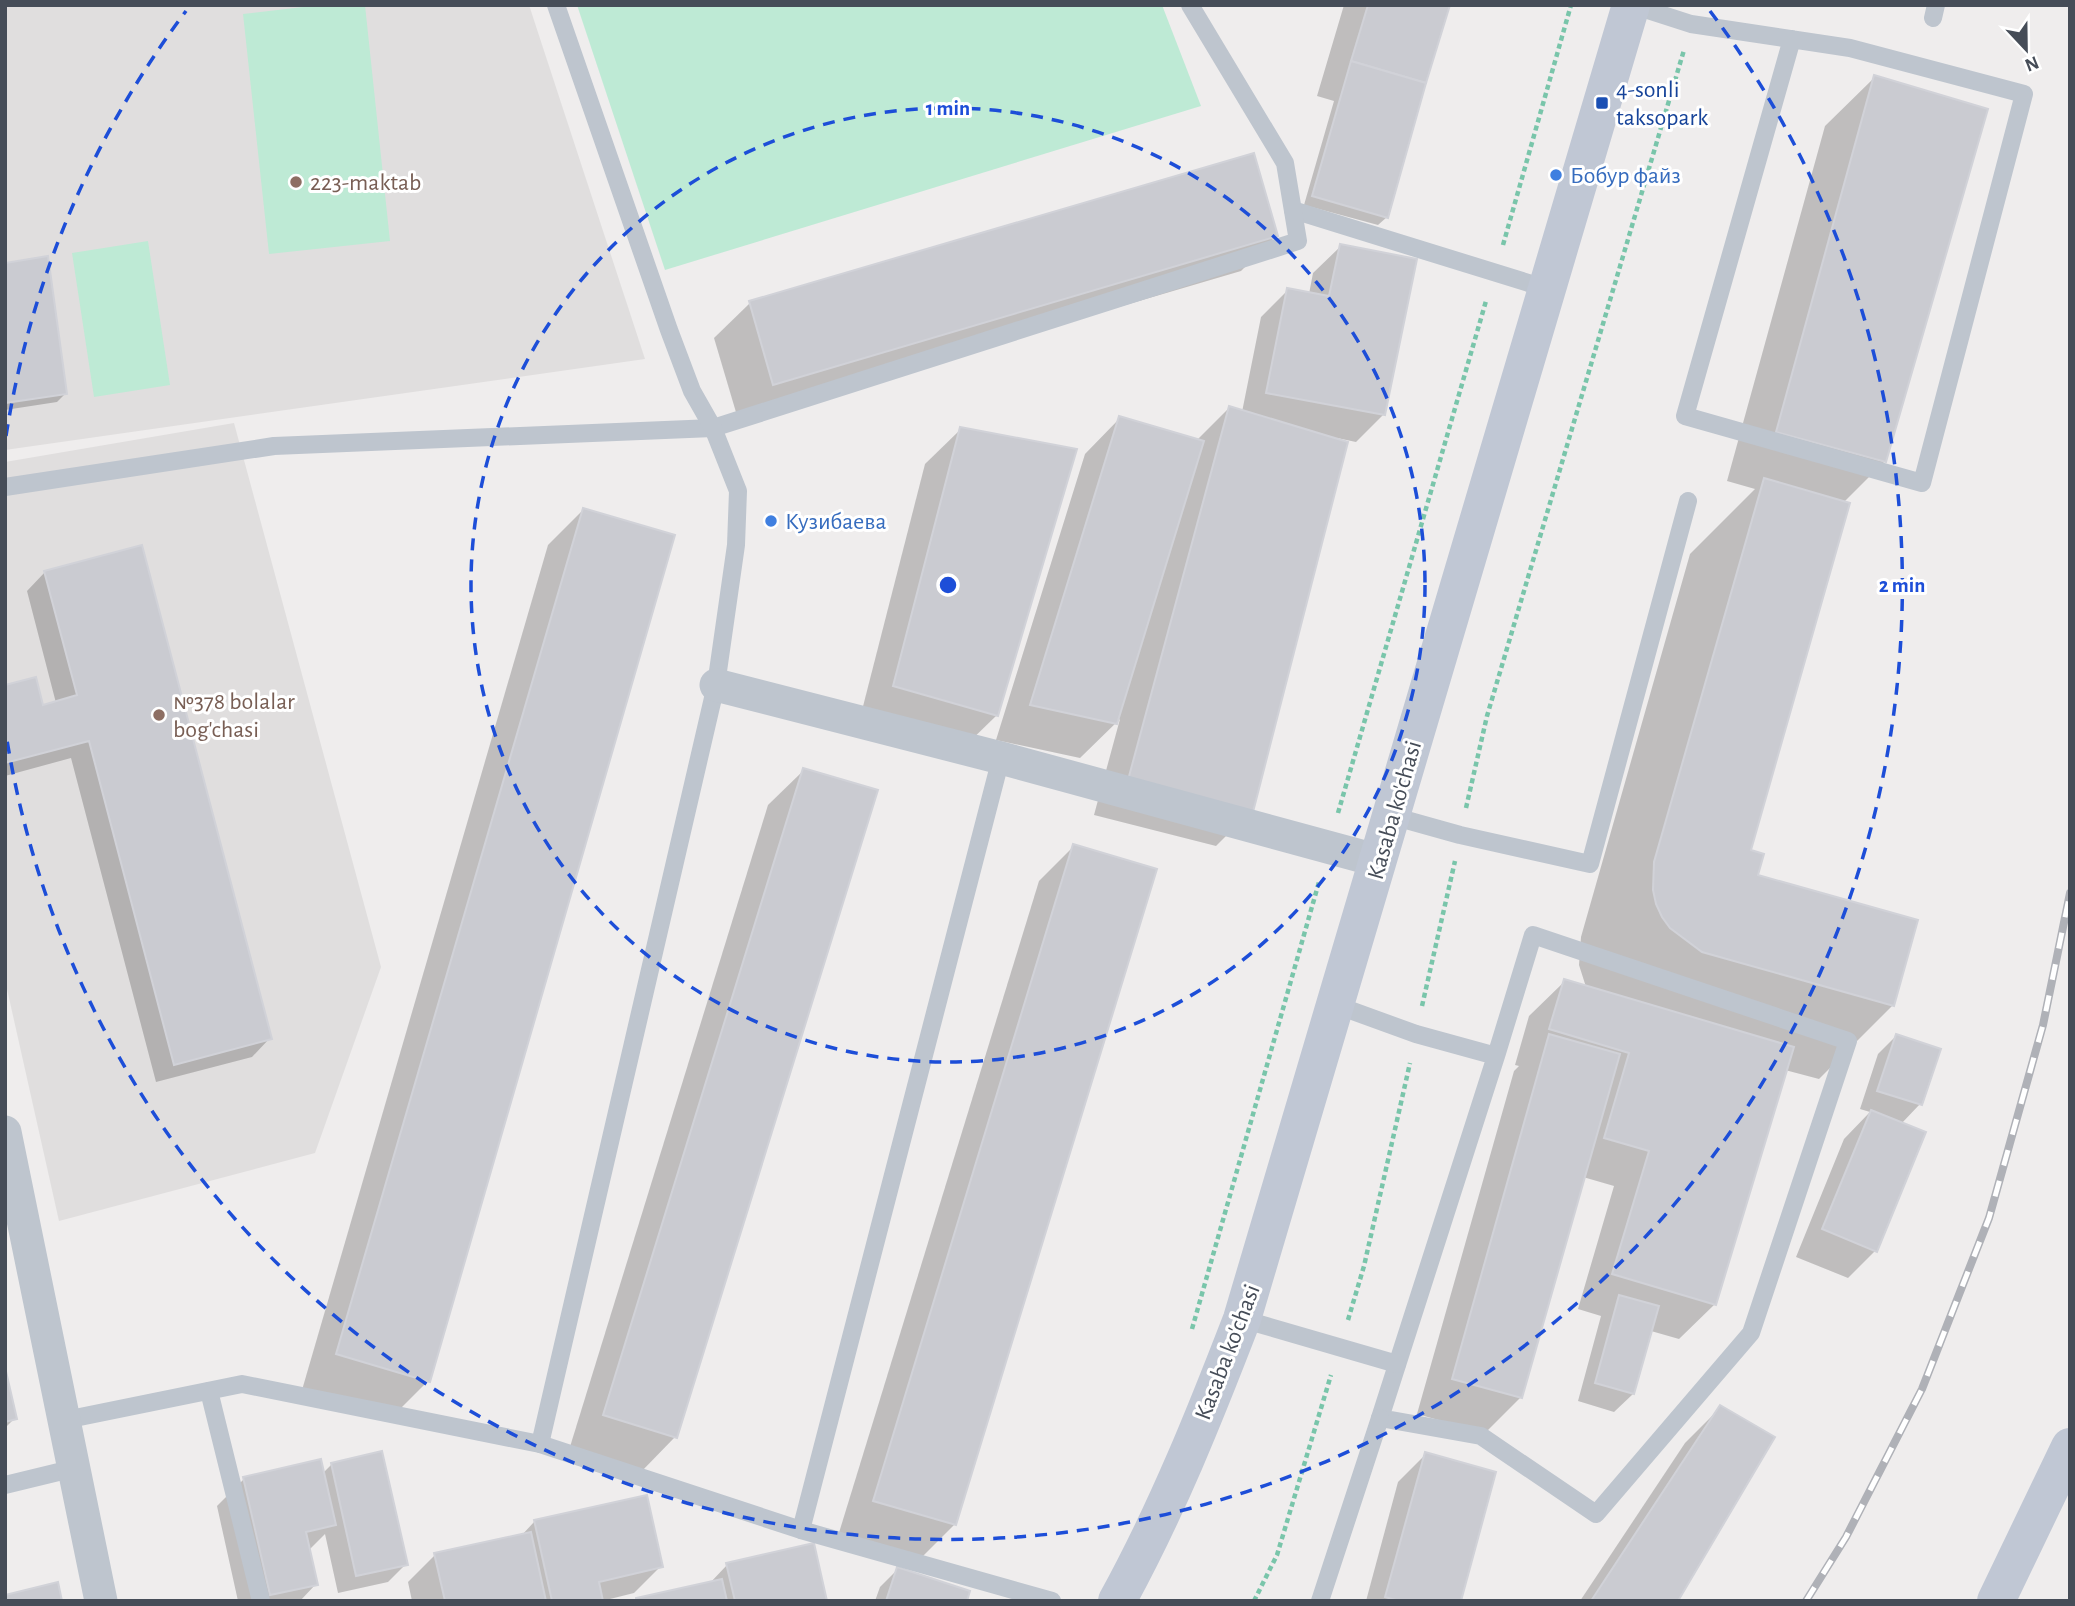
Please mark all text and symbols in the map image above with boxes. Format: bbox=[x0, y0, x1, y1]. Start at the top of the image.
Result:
north arrow bbox=[1991, 14, 2061, 84]
text: N bbox=[2022, 52, 2041, 75]
place label: 4-sonli taksopark bbox=[1616, 78, 1708, 130]
marker: 4-sonli taksopark bbox=[1594, 95, 1610, 111]
text: 1 min bbox=[926, 98, 970, 119]
place label: Бобур файз bbox=[1570, 164, 1681, 188]
marker: Бобур файз bbox=[1548, 167, 1564, 183]
place label: 223-maktab bbox=[310, 171, 421, 195]
marker: 223-maktab bbox=[288, 174, 304, 190]
place label: Кузибаева bbox=[785, 510, 886, 534]
marker: Кузибаева bbox=[763, 513, 779, 529]
centre of rings bbox=[936, 573, 960, 597]
text: 2 min bbox=[1879, 575, 1925, 596]
place label: №378 bolalar bog'chasi bbox=[173, 690, 295, 742]
marker: №378 bolalar bog'chasi bbox=[151, 707, 167, 723]
street label: Kasaba ko'chasi bbox=[1364, 738, 1426, 882]
street label: Kasaba ko'chasi bbox=[1191, 1281, 1265, 1423]

